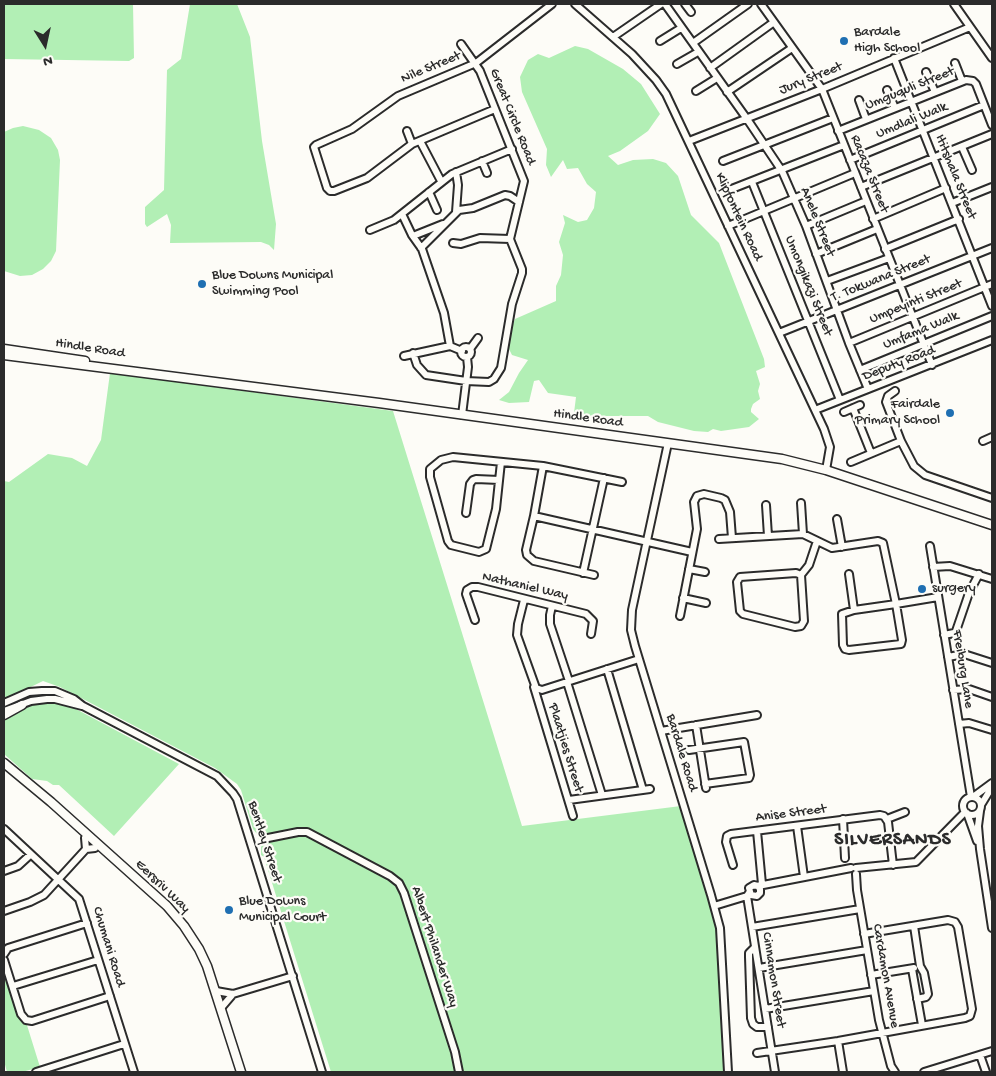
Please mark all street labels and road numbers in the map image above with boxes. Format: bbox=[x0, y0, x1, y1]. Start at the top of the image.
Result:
street label: Nile Street bbox=[399, 48, 463, 88]
street label: Jury Street bbox=[777, 59, 845, 99]
street label: Umguquli Street bbox=[863, 64, 957, 114]
street label: Great Circle Road bbox=[485, 66, 539, 168]
street label: Umdlali Walk bbox=[874, 99, 950, 143]
street label: Ititshala Street bbox=[930, 132, 980, 222]
street label: Racaza Street bbox=[846, 133, 892, 215]
street label: Klipfontein Road bbox=[710, 170, 766, 264]
street label: Anele Street bbox=[796, 185, 838, 259]
street label: Umongikazi Street bbox=[780, 233, 836, 339]
street label: T. Tokwana Street bbox=[829, 251, 933, 307]
street label: Umpeyinti Street bbox=[867, 276, 965, 328]
street label: Umfama Walk bbox=[881, 308, 961, 354]
street label: Hindle Road bbox=[54, 335, 126, 363]
street label: Deputy Road bbox=[860, 342, 938, 386]
street label: Hindle Road bbox=[552, 406, 624, 432]
street label: Nathaniel Way bbox=[480, 569, 570, 605]
street label: Freiburg Lane bbox=[947, 628, 977, 710]
street label: Plaatjies Street bbox=[543, 701, 587, 795]
street label: Bardale Road bbox=[661, 712, 701, 794]
street label: Bentley Street bbox=[243, 799, 285, 885]
street label: Anise Street bbox=[755, 801, 827, 827]
street label: Eersriv Way bbox=[131, 857, 193, 917]
street label: Albert Philander Way bbox=[407, 884, 461, 1010]
street label: Chumani Road bbox=[88, 905, 128, 989]
street label: Cardamon Avenue bbox=[868, 923, 902, 1029]
street label: Cinnamon Street bbox=[757, 931, 789, 1029]

